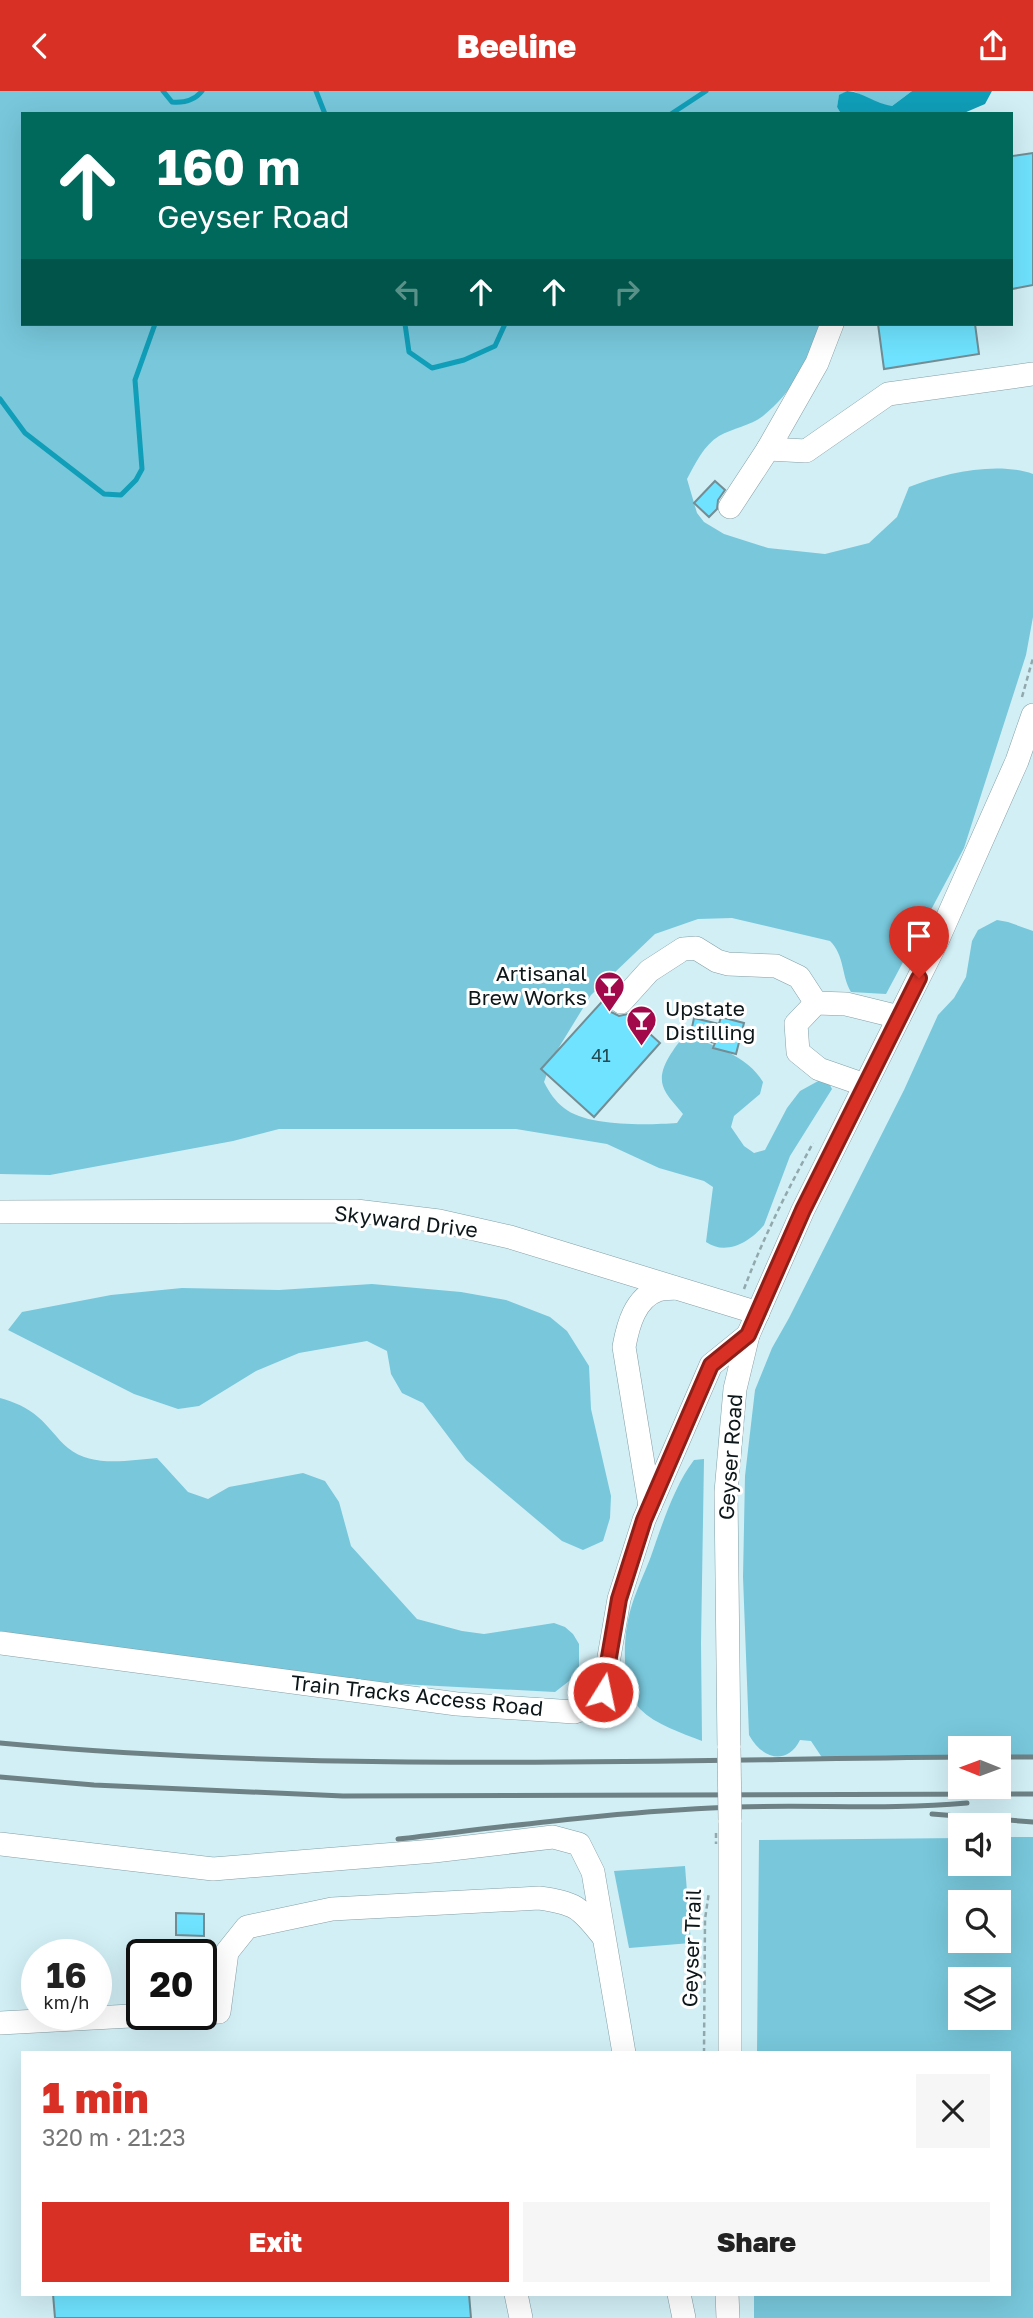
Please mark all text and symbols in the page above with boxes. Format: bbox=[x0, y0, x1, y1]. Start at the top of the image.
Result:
icon: back bbox=[21, 27, 59, 65]
text: Beeline bbox=[457, 27, 576, 65]
icon: share bbox=[974, 27, 1012, 65]
text: 160 m bbox=[157, 137, 300, 196]
icon: ahead bbox=[42, 140, 133, 231]
text: Geyser Road bbox=[157, 197, 350, 235]
icon: left bbox=[389, 273, 427, 311]
icon: ahead bbox=[462, 273, 500, 311]
icon: ahead bbox=[535, 273, 573, 311]
icon: right bbox=[608, 273, 646, 311]
pin bbox=[889, 906, 949, 978]
icon: arrive bbox=[900, 917, 938, 955]
place label: Artisanal Brew Works bbox=[468, 960, 587, 1010]
bar icon: Artisanal Brew Works bbox=[593, 969, 627, 1013]
place label: Upstate Distilling bbox=[665, 995, 755, 1045]
bar icon: Upstate Distilling bbox=[625, 1004, 659, 1048]
house number: 41 bbox=[591, 1044, 611, 1066]
street label: Skyward Drive bbox=[333, 1199, 479, 1243]
street label: Geyser Road bbox=[713, 1393, 747, 1521]
position arrow bbox=[566, 1655, 640, 1729]
street label: Train Tracks Access Road bbox=[290, 1669, 544, 1721]
north arrow bbox=[948, 1736, 1012, 1799]
map controls bbox=[948, 1736, 1011, 2030]
button: sound bbox=[948, 1813, 1011, 1876]
street label: Geyser Trail bbox=[676, 1888, 706, 2008]
button: search bbox=[948, 1890, 1011, 1953]
speed limit sign: 20 bbox=[126, 1939, 217, 2030]
text: 16 bbox=[46, 1954, 87, 1996]
button: layers bbox=[948, 1967, 1011, 2030]
text: km/h bbox=[44, 1991, 89, 2013]
text: 1 min bbox=[42, 2072, 149, 2122]
button: close bbox=[916, 2074, 990, 2148]
text: 320 m · 21:23 bbox=[42, 2123, 186, 2151]
button: Exit bbox=[42, 2202, 509, 2282]
button: Share bbox=[523, 2202, 990, 2282]

